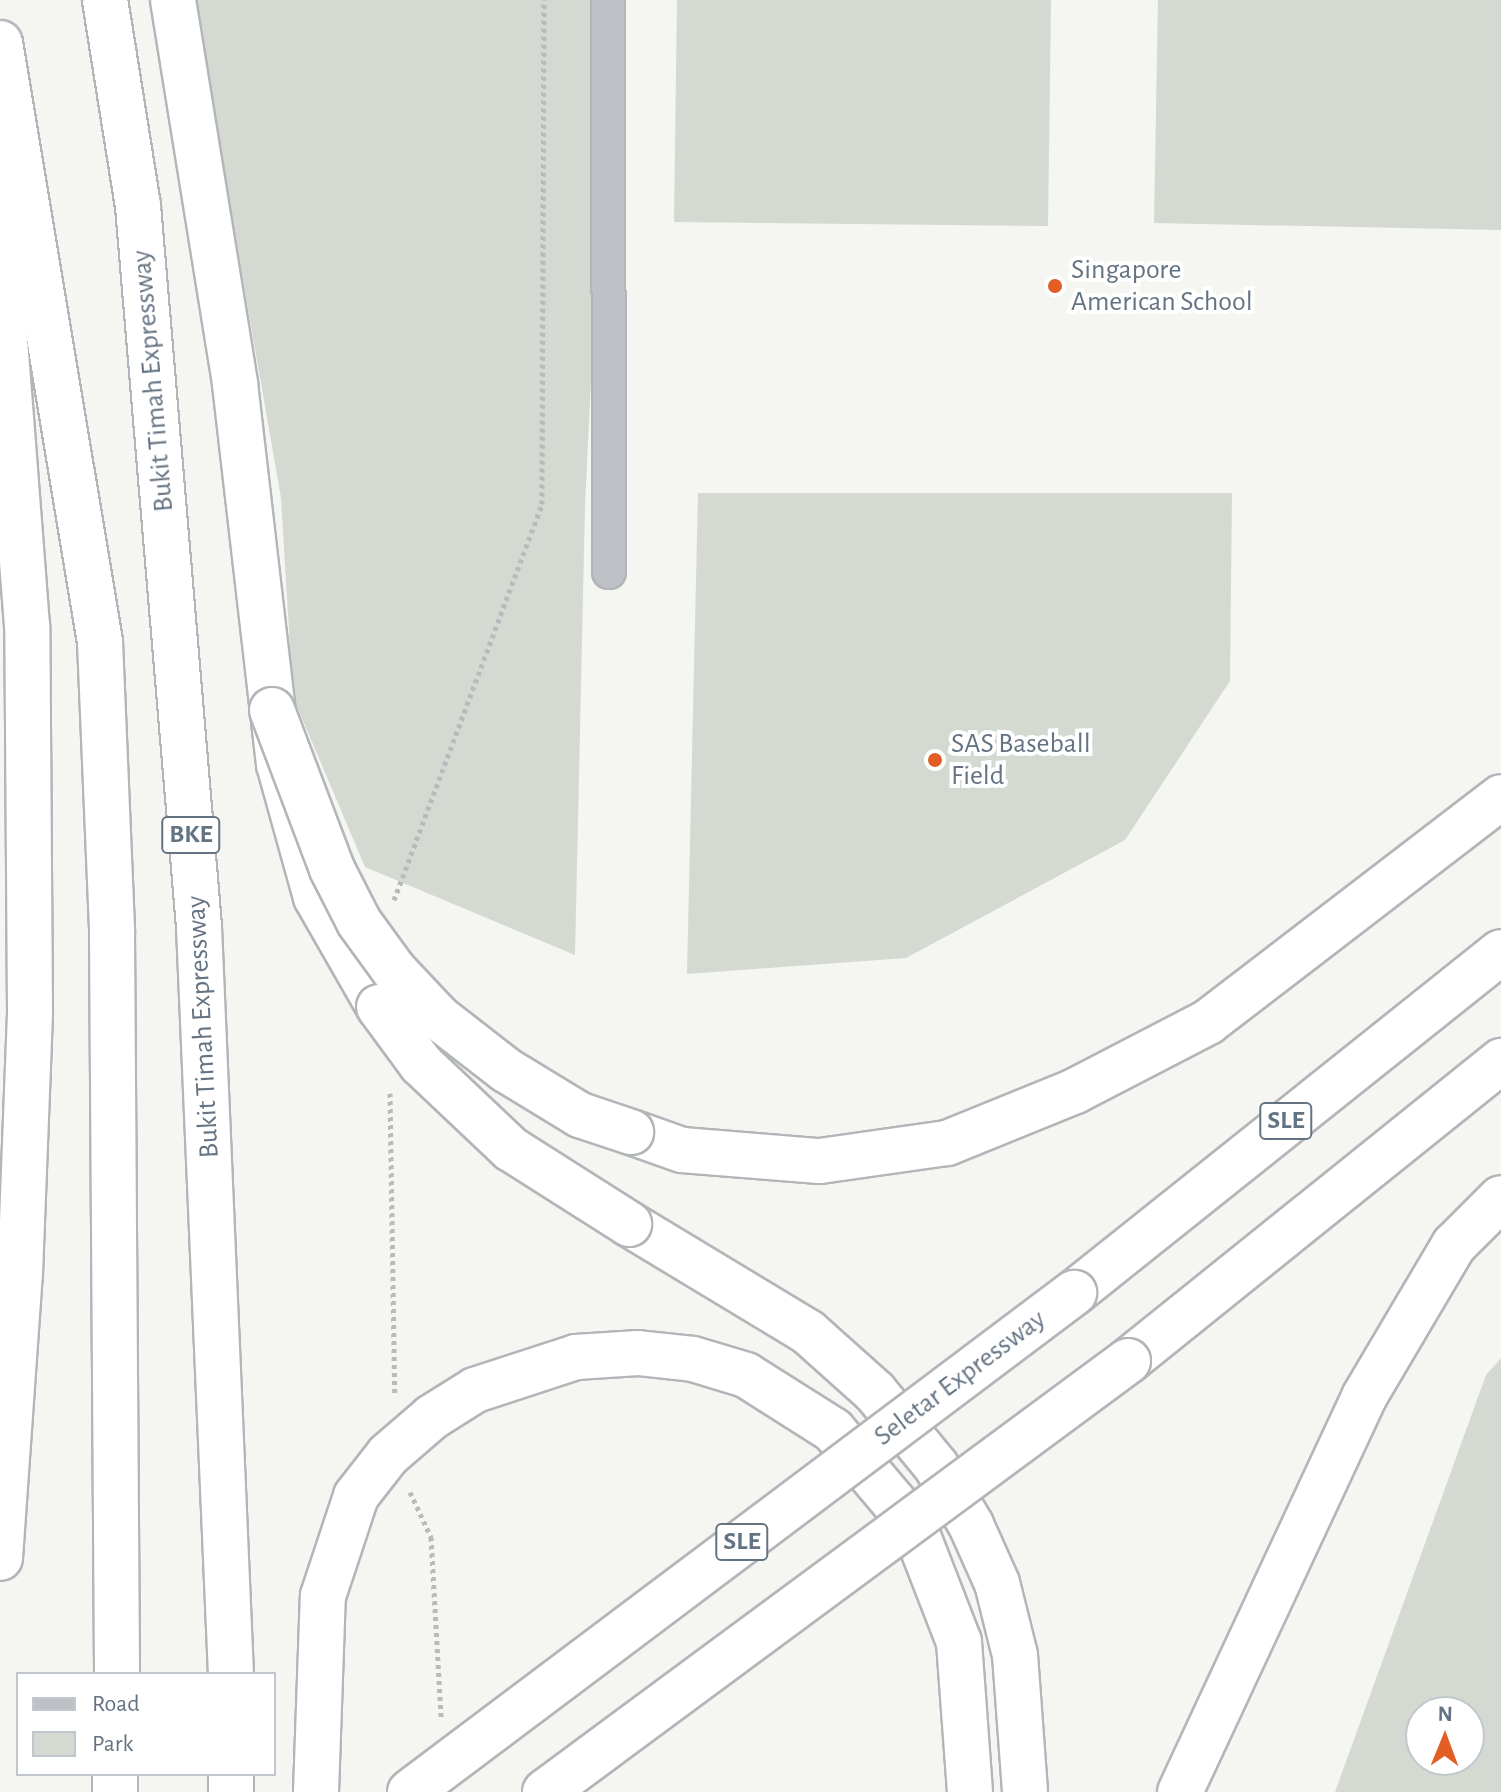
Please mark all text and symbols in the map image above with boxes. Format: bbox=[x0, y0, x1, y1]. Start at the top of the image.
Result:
street label: Bukit Timah Expressway bbox=[125, 249, 181, 513]
place label: Singapore American School bbox=[1071, 253, 1253, 319]
marker: Singapore American School bbox=[1046, 277, 1064, 295]
place label: SAS Baseball Field bbox=[951, 727, 1091, 793]
marker: SAS Baseball Field bbox=[926, 751, 944, 769]
road number: BKE bbox=[161, 813, 221, 857]
street label: Bukit Timah Expressway bbox=[179, 895, 227, 1159]
road number: SLE bbox=[1258, 1099, 1314, 1143]
street label: Seletar Expressway bbox=[868, 1303, 1052, 1453]
road number: SLE bbox=[714, 1520, 770, 1564]
legend bbox=[16, 1672, 276, 1776]
text: Road bbox=[92, 1692, 140, 1716]
north arrow bbox=[1405, 1696, 1485, 1776]
text: N bbox=[1438, 1703, 1453, 1725]
text: Park bbox=[92, 1732, 133, 1756]

